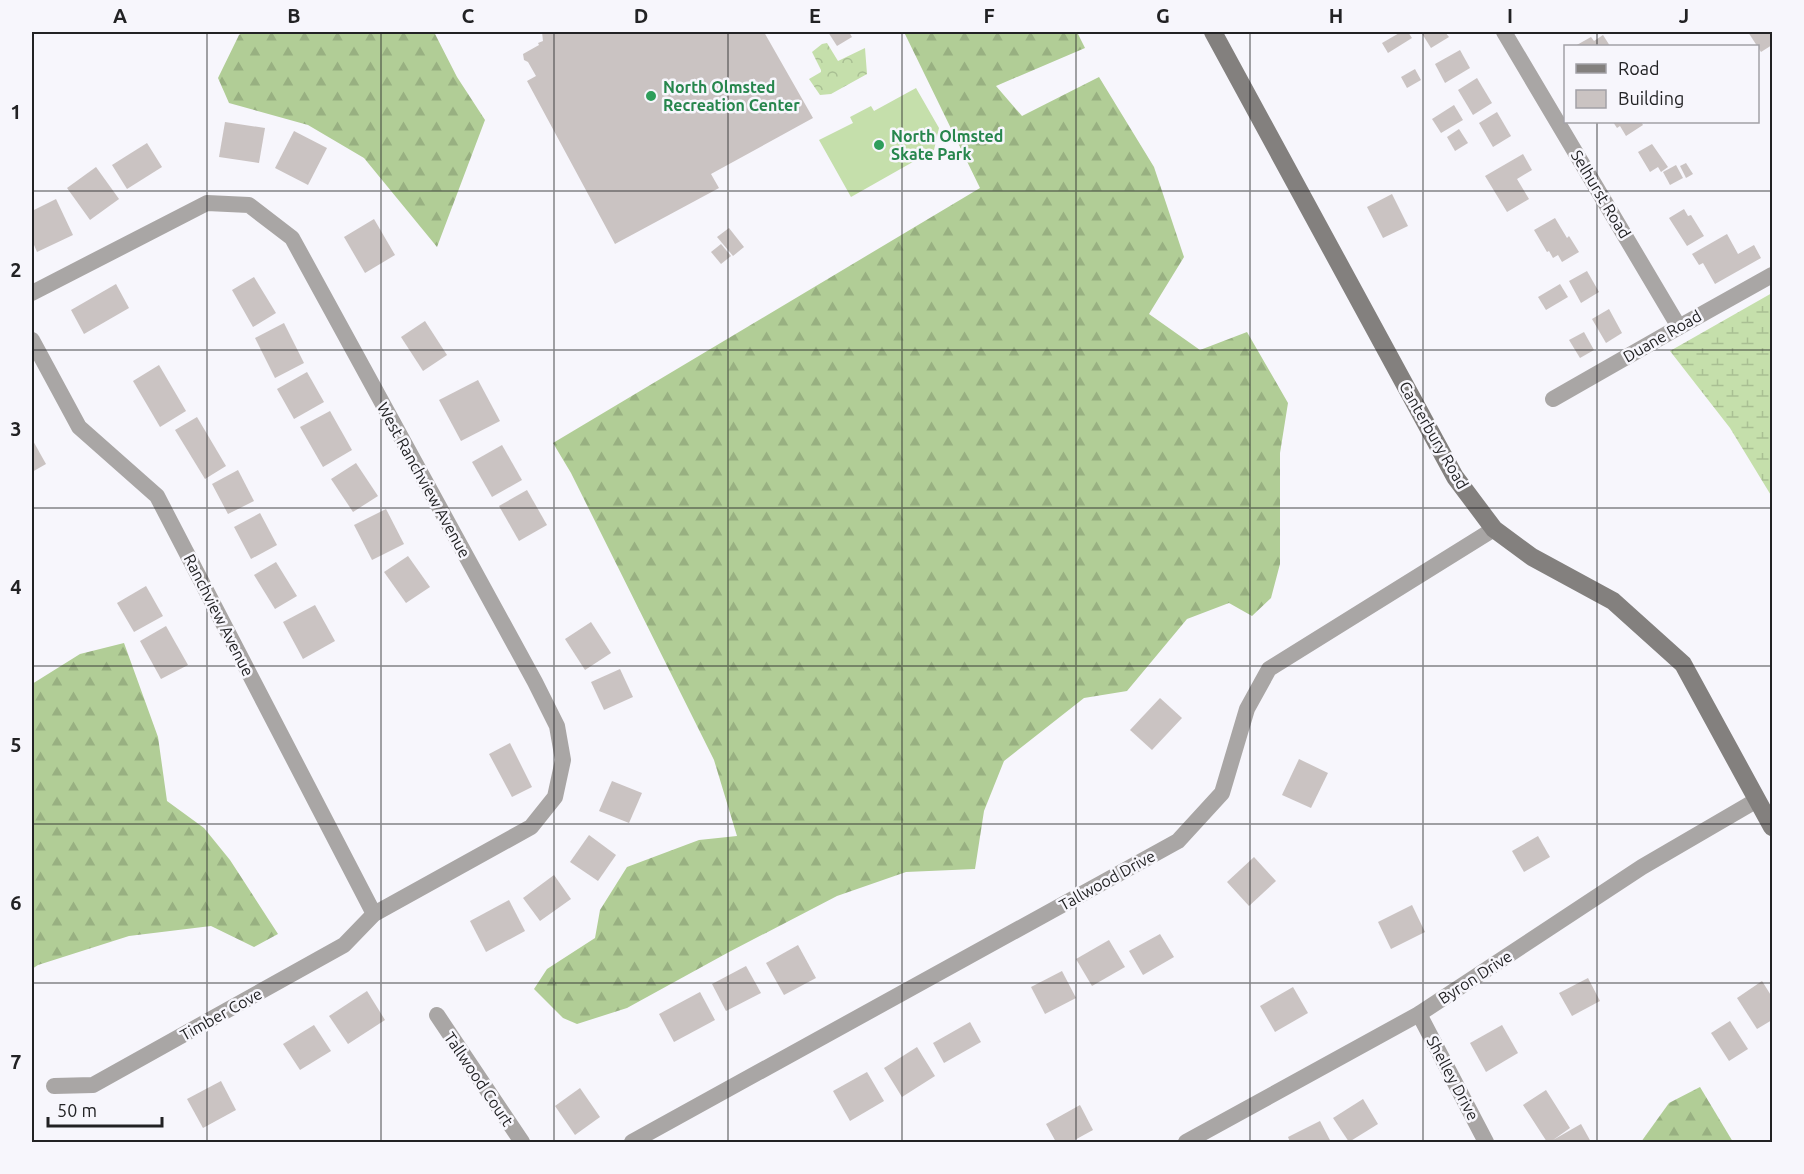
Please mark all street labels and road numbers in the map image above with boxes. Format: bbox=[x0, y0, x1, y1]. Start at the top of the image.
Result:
street label: Selhurst Road bbox=[1568, 147, 1634, 241]
street label: Duane Road bbox=[1620, 306, 1704, 366]
street label: Canterbury Road bbox=[1396, 378, 1472, 492]
street label: West Ranchview Avenue bbox=[374, 399, 474, 561]
street label: Ranchview Avenue bbox=[180, 551, 258, 679]
street label: Tallwood Drive bbox=[1056, 846, 1158, 914]
street label: Byron Drive bbox=[1435, 947, 1515, 1007]
street label: Timber Cove bbox=[177, 984, 265, 1044]
street label: Tallwood Court bbox=[441, 1029, 518, 1130]
street label: Shelley Drive bbox=[1423, 1033, 1483, 1123]

